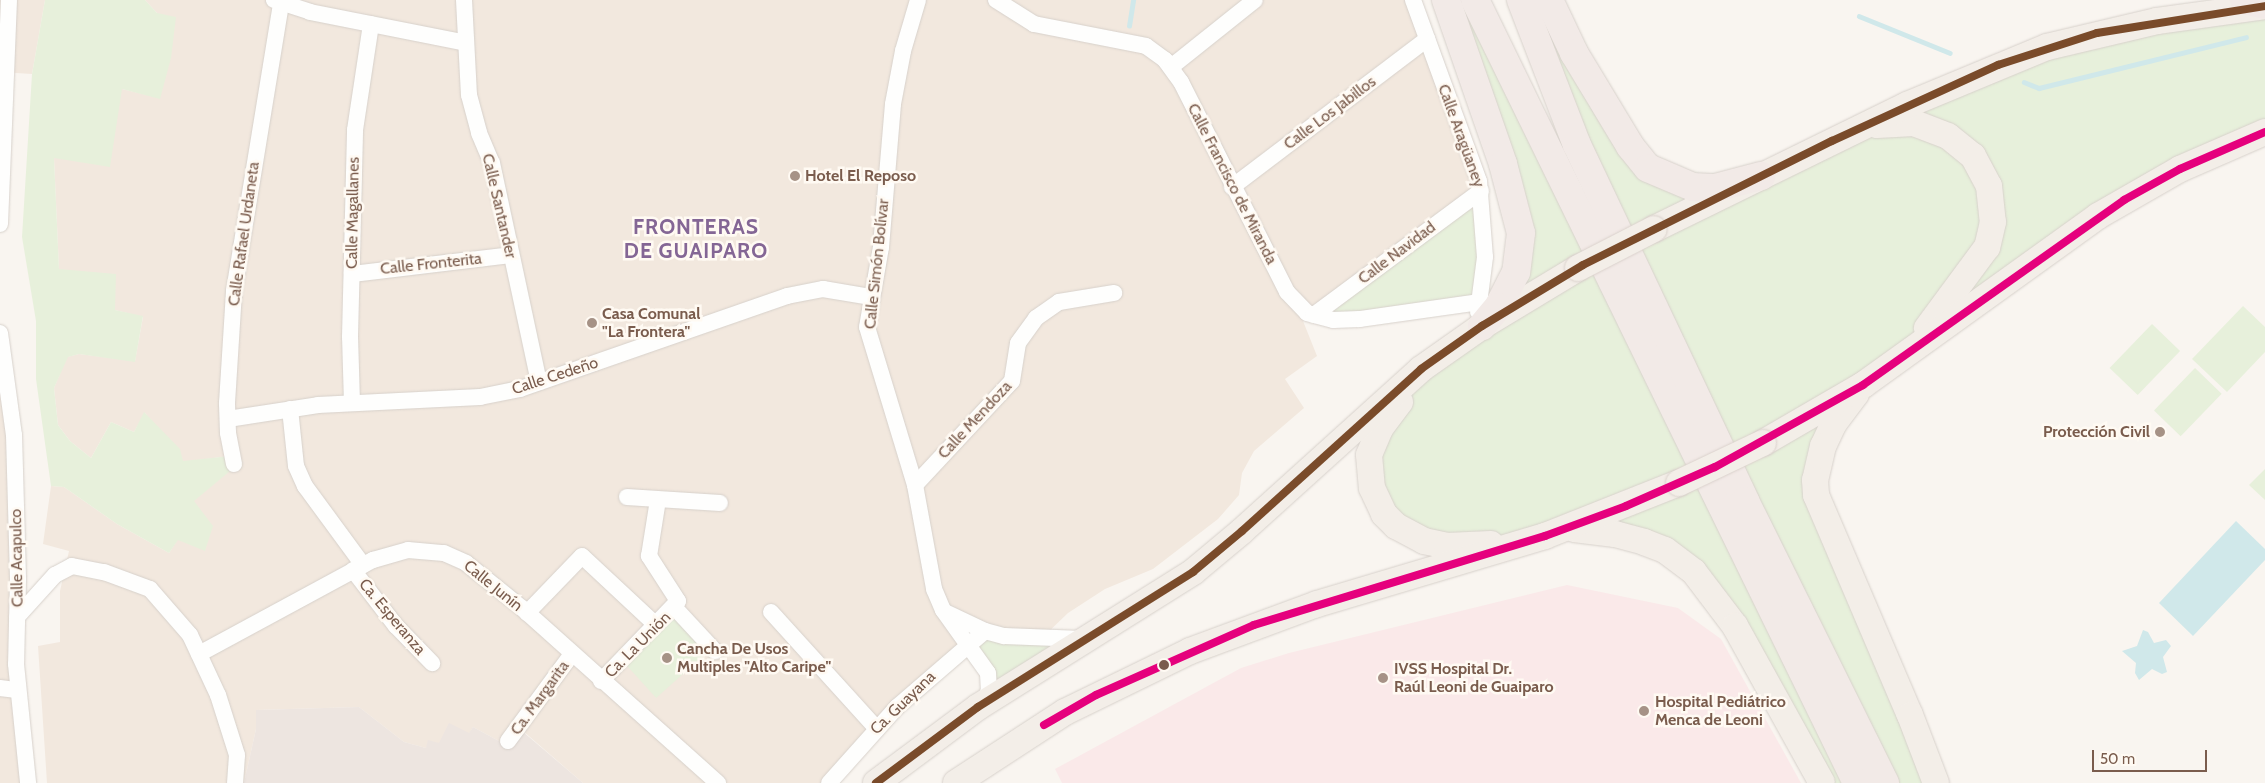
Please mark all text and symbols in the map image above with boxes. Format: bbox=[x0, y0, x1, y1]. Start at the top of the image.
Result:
street label: Calle Los Jabillos bbox=[1280, 72, 1380, 154]
street label: Calle Aragüaney bbox=[1433, 82, 1489, 190]
street label: Calle Francisco de Miranda bbox=[1183, 100, 1281, 268]
street label: Calle Santander bbox=[478, 152, 520, 260]
street label: Calle Magallanes bbox=[342, 157, 364, 269]
street label: Calle Rafael Urdaneta bbox=[224, 161, 264, 307]
place label: Hotel El Reposo bbox=[805, 166, 916, 186]
marker: Hotel El Reposo bbox=[789, 170, 801, 182]
street label: Calle Simón Bolívar bbox=[861, 198, 893, 330]
district label: FRONTERAS DE GUAIPARO bbox=[622, 214, 770, 264]
street label: Calle Navidad bbox=[1354, 218, 1440, 288]
street label: Calle Fronterita bbox=[379, 249, 483, 279]
place label: Casa Comunal "La Frontera" bbox=[602, 304, 700, 342]
marker: Casa Comunal "La Frontera" bbox=[586, 317, 598, 329]
street label: Calle Cedeño bbox=[510, 353, 600, 399]
street label: Calle Mendoza bbox=[934, 377, 1016, 463]
place label: Protección Civil bbox=[2043, 422, 2150, 442]
marker: Protección Civil bbox=[2154, 426, 2166, 438]
street label: Calle Acapulco bbox=[7, 509, 27, 607]
street label: Calle Junín bbox=[460, 556, 526, 616]
street label: Ca. Esperanza bbox=[355, 575, 429, 659]
street label: Ca. La Unión bbox=[601, 608, 675, 682]
place label: Cancha De Usos Multiples "Alto Caripe" bbox=[677, 639, 831, 677]
marker: Cancha De Usos Multiples "Alto Caripe" bbox=[661, 652, 673, 664]
street label: Ca. Margarita bbox=[507, 657, 573, 739]
place label: IVSS Hospital Dr. Raúl Leoni de Guaiparo bbox=[1394, 659, 1554, 697]
unlabelled marker bbox=[1159, 660, 1169, 670]
street label: Ca. Guayana bbox=[866, 667, 940, 739]
marker: IVSS Hospital Dr. Raúl Leoni de Guaiparo bbox=[1376, 671, 1390, 685]
place label: Hospital Pediátrico Menca de Leoni bbox=[1655, 692, 1786, 730]
marker: Hospital Pediátrico Menca de Leoni bbox=[1637, 704, 1651, 718]
scale bar bbox=[2095, 740, 2210, 772]
text: 50 m bbox=[2100, 750, 2135, 768]

